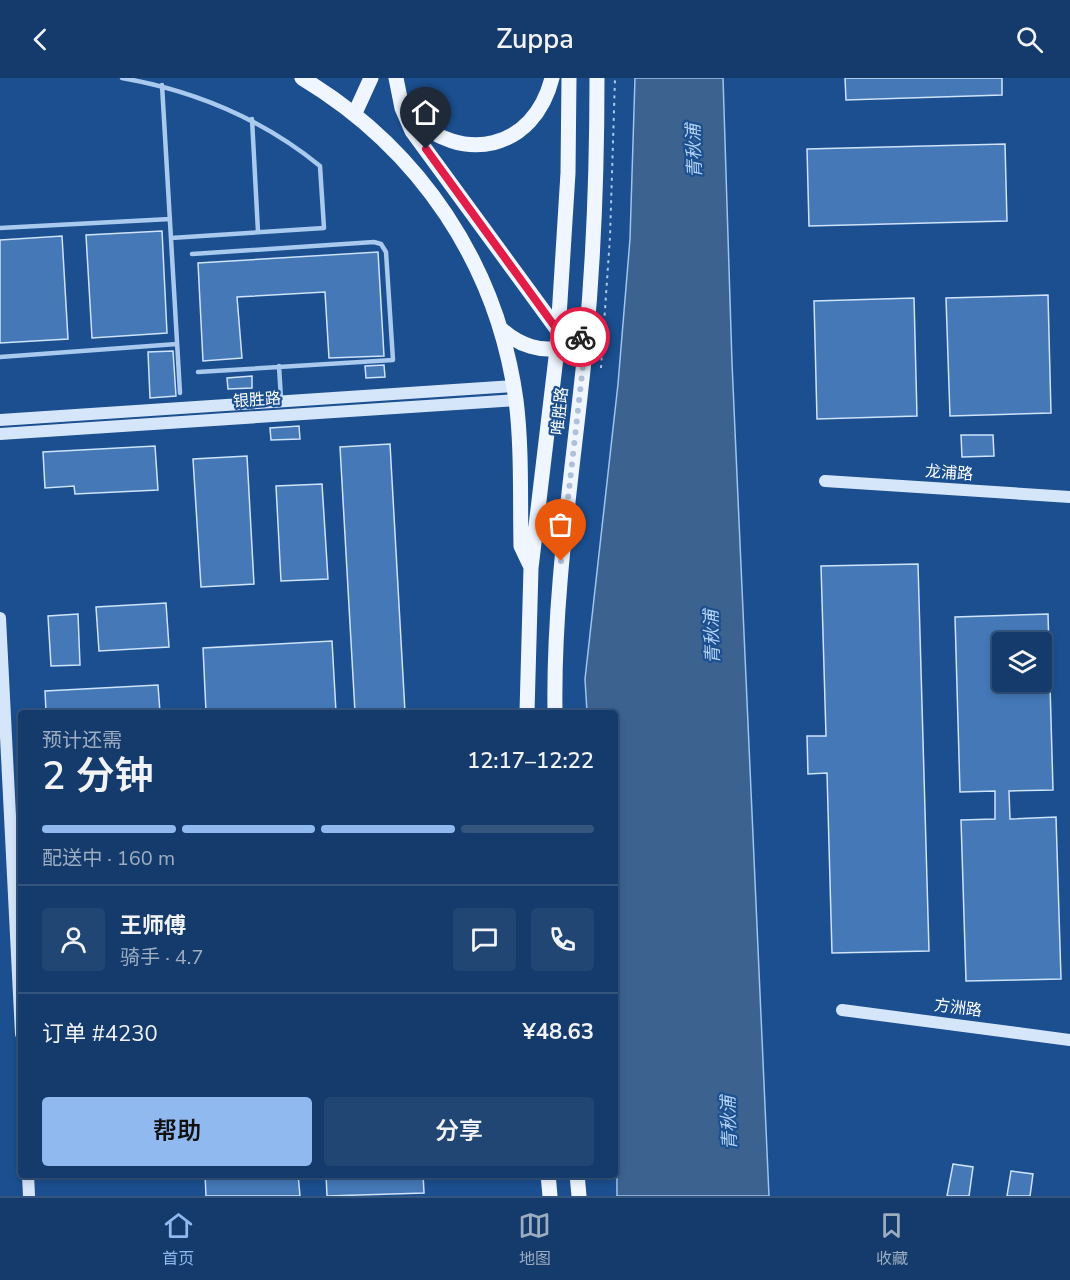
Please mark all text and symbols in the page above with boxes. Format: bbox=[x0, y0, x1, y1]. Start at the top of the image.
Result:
text: Zuppa bbox=[496, 21, 574, 58]
icon: back bbox=[24, 23, 57, 56]
icon: search bbox=[1013, 23, 1046, 56]
pin bbox=[400, 87, 451, 149]
icon: home bbox=[409, 96, 442, 129]
water label: 青秋浦 bbox=[681, 121, 707, 178]
courier bbox=[550, 307, 610, 367]
icon: bike bbox=[564, 321, 597, 354]
street label: 唯胜路 bbox=[547, 386, 573, 436]
street label: 银胜路 bbox=[232, 387, 282, 413]
street label: 龙浦路 bbox=[924, 460, 974, 486]
pin bbox=[535, 499, 586, 561]
icon: bag bbox=[544, 508, 577, 541]
water label: 青秋浦 bbox=[699, 607, 725, 664]
map controls bbox=[992, 632, 1052, 692]
button: layers bbox=[992, 632, 1052, 692]
text: 预计还需 bbox=[42, 727, 122, 754]
text: 12:17–12:22 bbox=[467, 746, 594, 776]
text: 2 分钟 bbox=[42, 750, 154, 803]
text: 配送中 · 160 m bbox=[42, 845, 175, 872]
button: person bbox=[42, 908, 105, 971]
button: chat bbox=[453, 908, 516, 971]
button: phone bbox=[531, 908, 594, 971]
text: 王师傅 bbox=[120, 911, 186, 941]
text: 骑手 · 4.7 bbox=[120, 944, 203, 971]
street label: 方洲路 bbox=[933, 994, 983, 1022]
text: ¥48.63 bbox=[523, 1017, 594, 1047]
text: 订单 #4230 bbox=[42, 1019, 158, 1049]
water label: 青秋浦 bbox=[716, 1093, 742, 1150]
button: 帮助 bbox=[42, 1097, 312, 1166]
button: 分享 bbox=[324, 1097, 594, 1166]
tab: 首页 bbox=[162, 1209, 195, 1270]
tab: 地图 bbox=[518, 1209, 551, 1270]
tab: 收藏 bbox=[875, 1209, 908, 1270]

